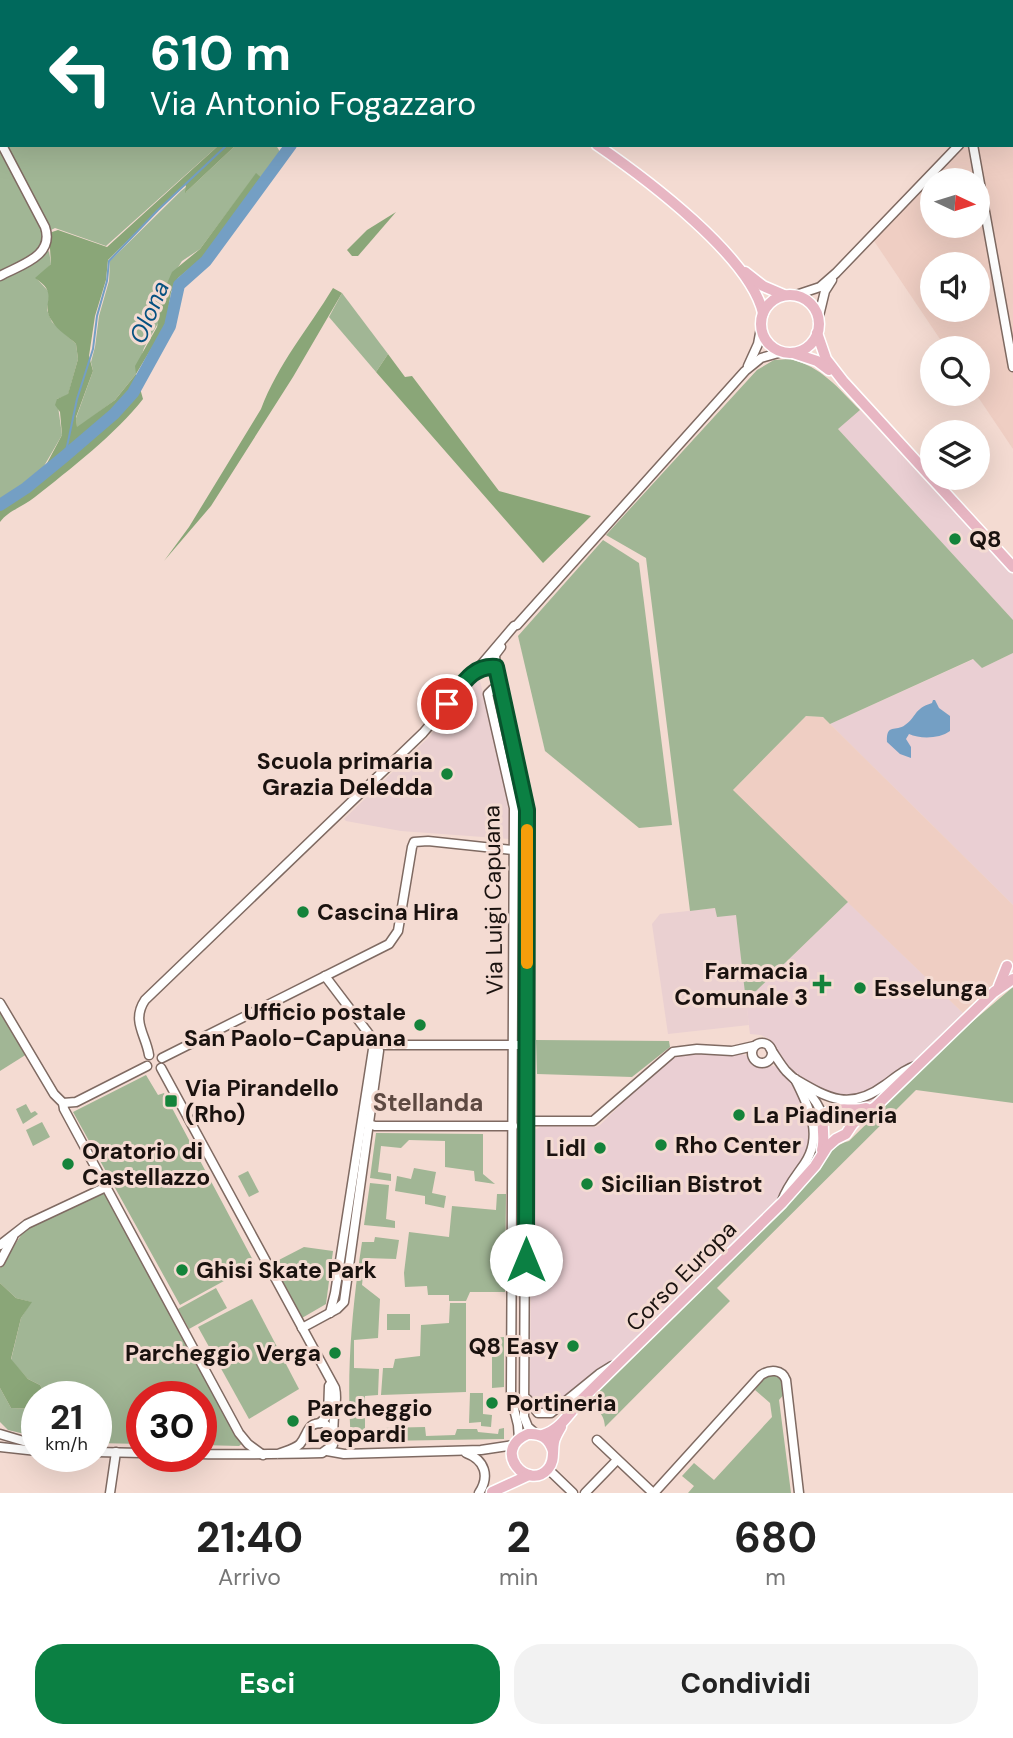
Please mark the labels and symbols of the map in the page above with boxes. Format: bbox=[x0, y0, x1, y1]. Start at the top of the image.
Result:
north arrow bbox=[920, 168, 990, 238]
water label: Olona bbox=[122, 276, 176, 348]
place label: Q8 bbox=[969, 524, 1002, 554]
marker: Q8 bbox=[947, 531, 963, 547]
pin bbox=[417, 674, 477, 734]
place label: Scuola primaria Grazia Deledda bbox=[257, 746, 433, 802]
marker: Scuola primaria Grazia Deledda bbox=[439, 766, 455, 782]
street label: Via Luigi Capuana bbox=[476, 805, 510, 995]
place label: Cascina Hira bbox=[317, 897, 459, 927]
marker: Cascina Hira bbox=[295, 904, 311, 920]
place label: Farmacia Comunale 3 bbox=[674, 956, 808, 1012]
place label: Esselunga bbox=[874, 973, 987, 1003]
marker: Farmacia Comunale 3 bbox=[814, 976, 830, 992]
marker: Esselunga bbox=[852, 980, 868, 996]
place label: Ufficio postale San Paolo-Capuana bbox=[184, 997, 406, 1053]
marker: Ufficio postale San Paolo-Capuana bbox=[412, 1017, 428, 1033]
place label: Via Pirandello (Rho) bbox=[185, 1073, 339, 1129]
district label: Stellanda bbox=[373, 1087, 483, 1118]
marker: Via Pirandello (Rho) bbox=[163, 1093, 179, 1109]
place label: La Piadineria bbox=[753, 1100, 897, 1130]
marker: La Piadineria bbox=[731, 1107, 747, 1123]
place label: Rho Center bbox=[675, 1130, 801, 1160]
place label: Lidl bbox=[546, 1133, 586, 1163]
place label: Oratorio di Castellazzo bbox=[82, 1136, 210, 1192]
marker: Rho Center bbox=[653, 1137, 669, 1153]
marker: Lidl bbox=[592, 1140, 608, 1156]
marker: Oratorio di Castellazzo bbox=[60, 1156, 76, 1172]
place label: Sicilian Bistrot bbox=[601, 1169, 763, 1199]
marker: Sicilian Bistrot bbox=[579, 1176, 595, 1192]
street label: Corso Europa bbox=[619, 1214, 743, 1338]
position arrow bbox=[489, 1223, 563, 1297]
place label: Ghisi Skate Park bbox=[196, 1255, 377, 1285]
marker: Ghisi Skate Park bbox=[174, 1262, 190, 1278]
place label: Q8 Easy bbox=[469, 1331, 559, 1361]
place label: Parcheggio Verga bbox=[125, 1338, 321, 1368]
marker: Q8 Easy bbox=[565, 1338, 581, 1354]
marker: Parcheggio Verga bbox=[327, 1345, 343, 1361]
speed limit sign: 30 bbox=[126, 1381, 217, 1472]
place label: Portineria bbox=[506, 1388, 616, 1418]
place label: Parcheggio Leopardi bbox=[307, 1393, 433, 1449]
marker: Portineria bbox=[484, 1395, 500, 1411]
marker: Parcheggio Leopardi bbox=[285, 1413, 301, 1429]

